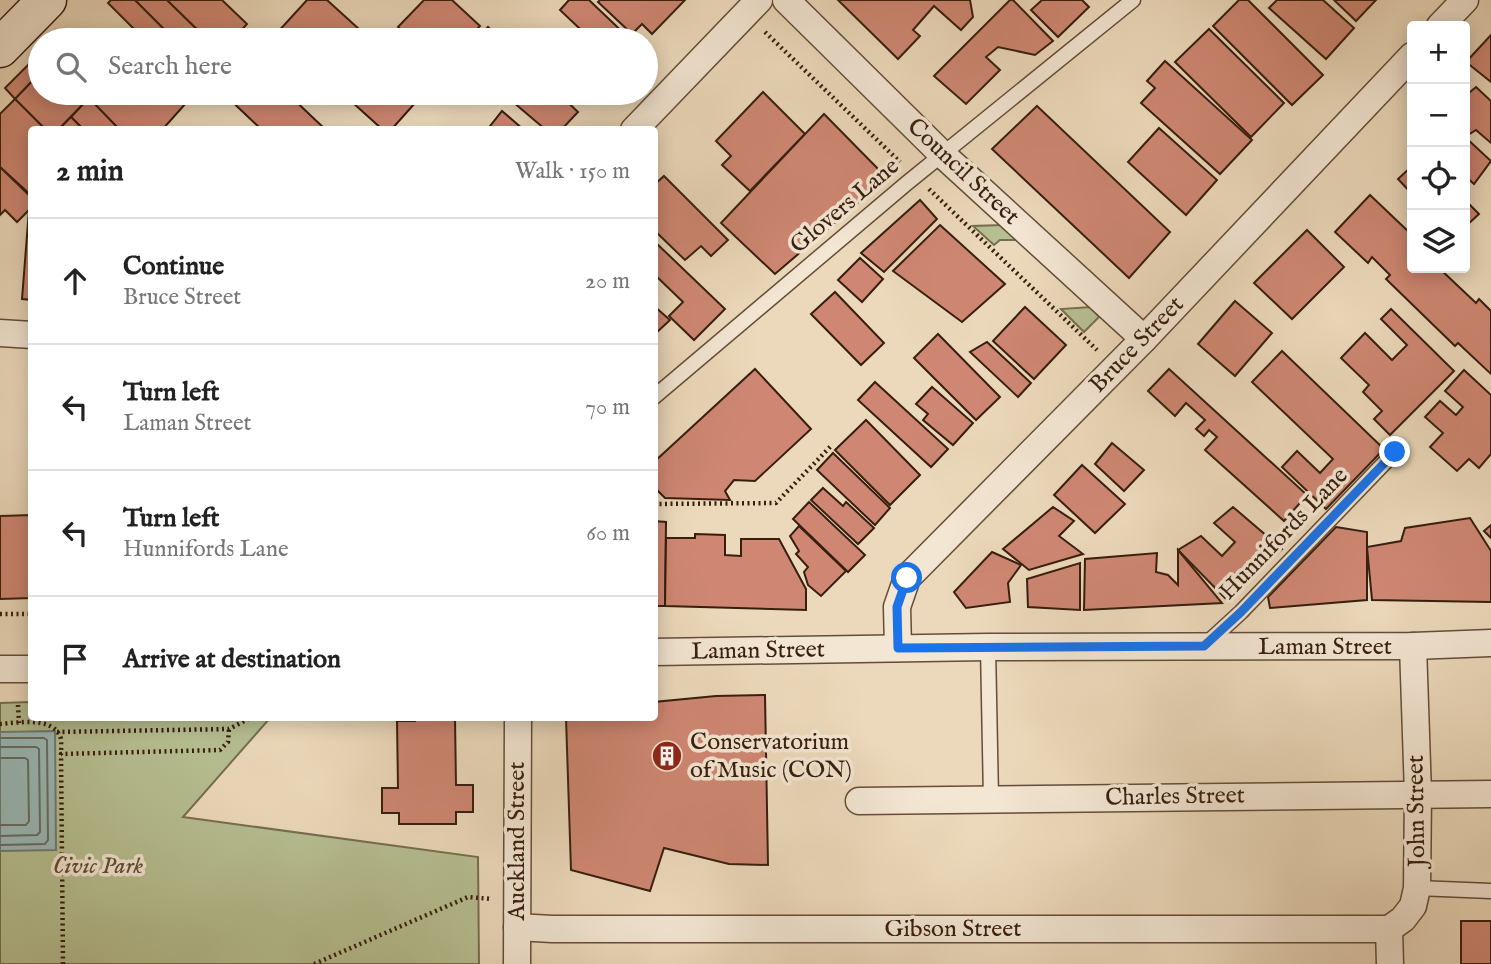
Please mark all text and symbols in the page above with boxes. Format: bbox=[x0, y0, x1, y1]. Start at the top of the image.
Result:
map controls bbox=[1407, 21, 1470, 273]
button: + bbox=[1407, 21, 1470, 84]
search box bbox=[28, 28, 658, 105]
icon: search bbox=[52, 48, 90, 86]
text: Search here bbox=[108, 50, 232, 83]
button: − bbox=[1407, 84, 1470, 147]
street label: Council Street bbox=[900, 112, 1026, 232]
button: locate bbox=[1407, 147, 1470, 210]
street label: Glovers Lane bbox=[784, 151, 906, 261]
text: 2 min bbox=[56, 153, 124, 191]
text: Walk · 150 m bbox=[515, 157, 630, 186]
button: layers bbox=[1407, 210, 1470, 273]
text: Continue bbox=[123, 250, 224, 283]
icon: ahead bbox=[56, 262, 94, 300]
text: 20 m bbox=[585, 267, 630, 296]
text: Bruce Street bbox=[123, 283, 241, 312]
street label: Bruce Street bbox=[1083, 290, 1191, 400]
text: Turn left bbox=[123, 376, 220, 409]
icon: left bbox=[56, 388, 94, 426]
text: 70 m bbox=[585, 393, 630, 422]
text: Laman Street bbox=[123, 409, 251, 438]
route end bbox=[1379, 436, 1410, 467]
street label: Hunnifords Lane bbox=[1213, 461, 1355, 607]
text: Turn left bbox=[123, 502, 220, 535]
icon: left bbox=[56, 514, 94, 552]
text: 60 m bbox=[586, 519, 630, 548]
text: Hunnifords Lane bbox=[123, 535, 288, 564]
route start bbox=[891, 562, 922, 593]
street label: Laman Street bbox=[1258, 632, 1392, 663]
street label: Laman Street bbox=[691, 634, 825, 668]
icon: arrive bbox=[56, 640, 94, 678]
text: Arrive at destination bbox=[123, 643, 341, 676]
place label: Conservatorium of Music (CON) bbox=[690, 727, 852, 786]
building icon: Conservatorium of Music (CON) bbox=[650, 739, 684, 773]
street label: John Street bbox=[1401, 755, 1434, 870]
street label: Auckland Street bbox=[502, 761, 533, 922]
street label: Charles Street bbox=[1105, 780, 1245, 814]
park label: Civic Park bbox=[53, 851, 144, 882]
street label: Gibson Street bbox=[884, 914, 1022, 945]

